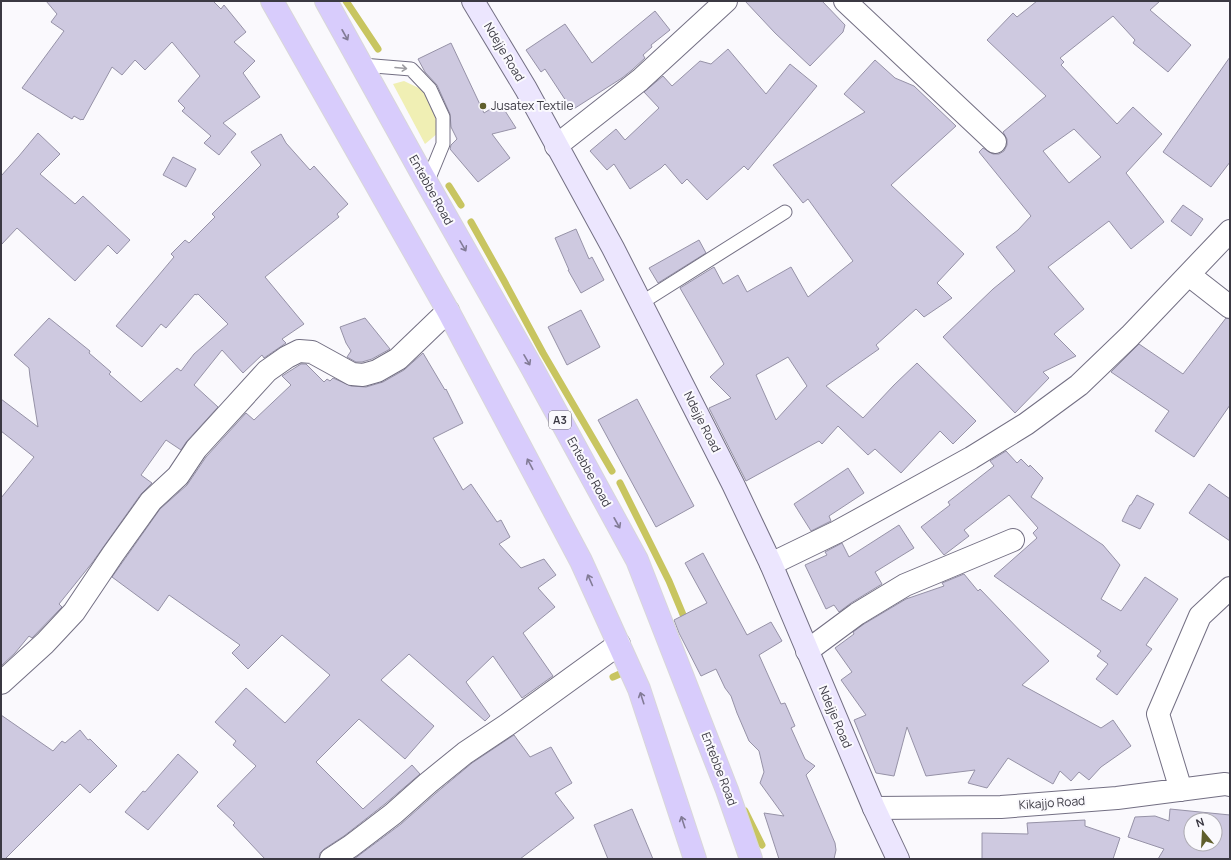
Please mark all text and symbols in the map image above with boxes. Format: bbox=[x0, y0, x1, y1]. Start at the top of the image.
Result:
street label: Ndejje Road bbox=[480, 19, 529, 85]
one-way arrow bbox=[342, 29, 350, 41]
one-way arrow bbox=[394, 64, 407, 71]
place label: Jusatex Textile bbox=[491, 97, 573, 114]
marker: Jusatex Textile bbox=[478, 101, 488, 111]
street label: Entebbe Road bbox=[405, 152, 458, 228]
one-way arrow bbox=[460, 240, 468, 252]
one-way arrow bbox=[524, 353, 532, 365]
street label: Ndejje Road bbox=[680, 388, 725, 455]
road number: A3 bbox=[549, 411, 571, 429]
street label: Entebbe Road bbox=[563, 434, 616, 510]
one-way arrow bbox=[525, 458, 533, 470]
one-way arrow bbox=[613, 517, 621, 529]
one-way arrow bbox=[585, 574, 593, 586]
street label: Ndejje Road bbox=[815, 683, 856, 751]
one-way arrow bbox=[638, 692, 645, 705]
street label: Entebbe Road bbox=[698, 730, 741, 808]
street label: Kikajjo Road bbox=[1018, 792, 1086, 813]
north arrow bbox=[1183, 812, 1223, 852]
text: N bbox=[1194, 814, 1206, 830]
one-way arrow bbox=[678, 816, 686, 828]

